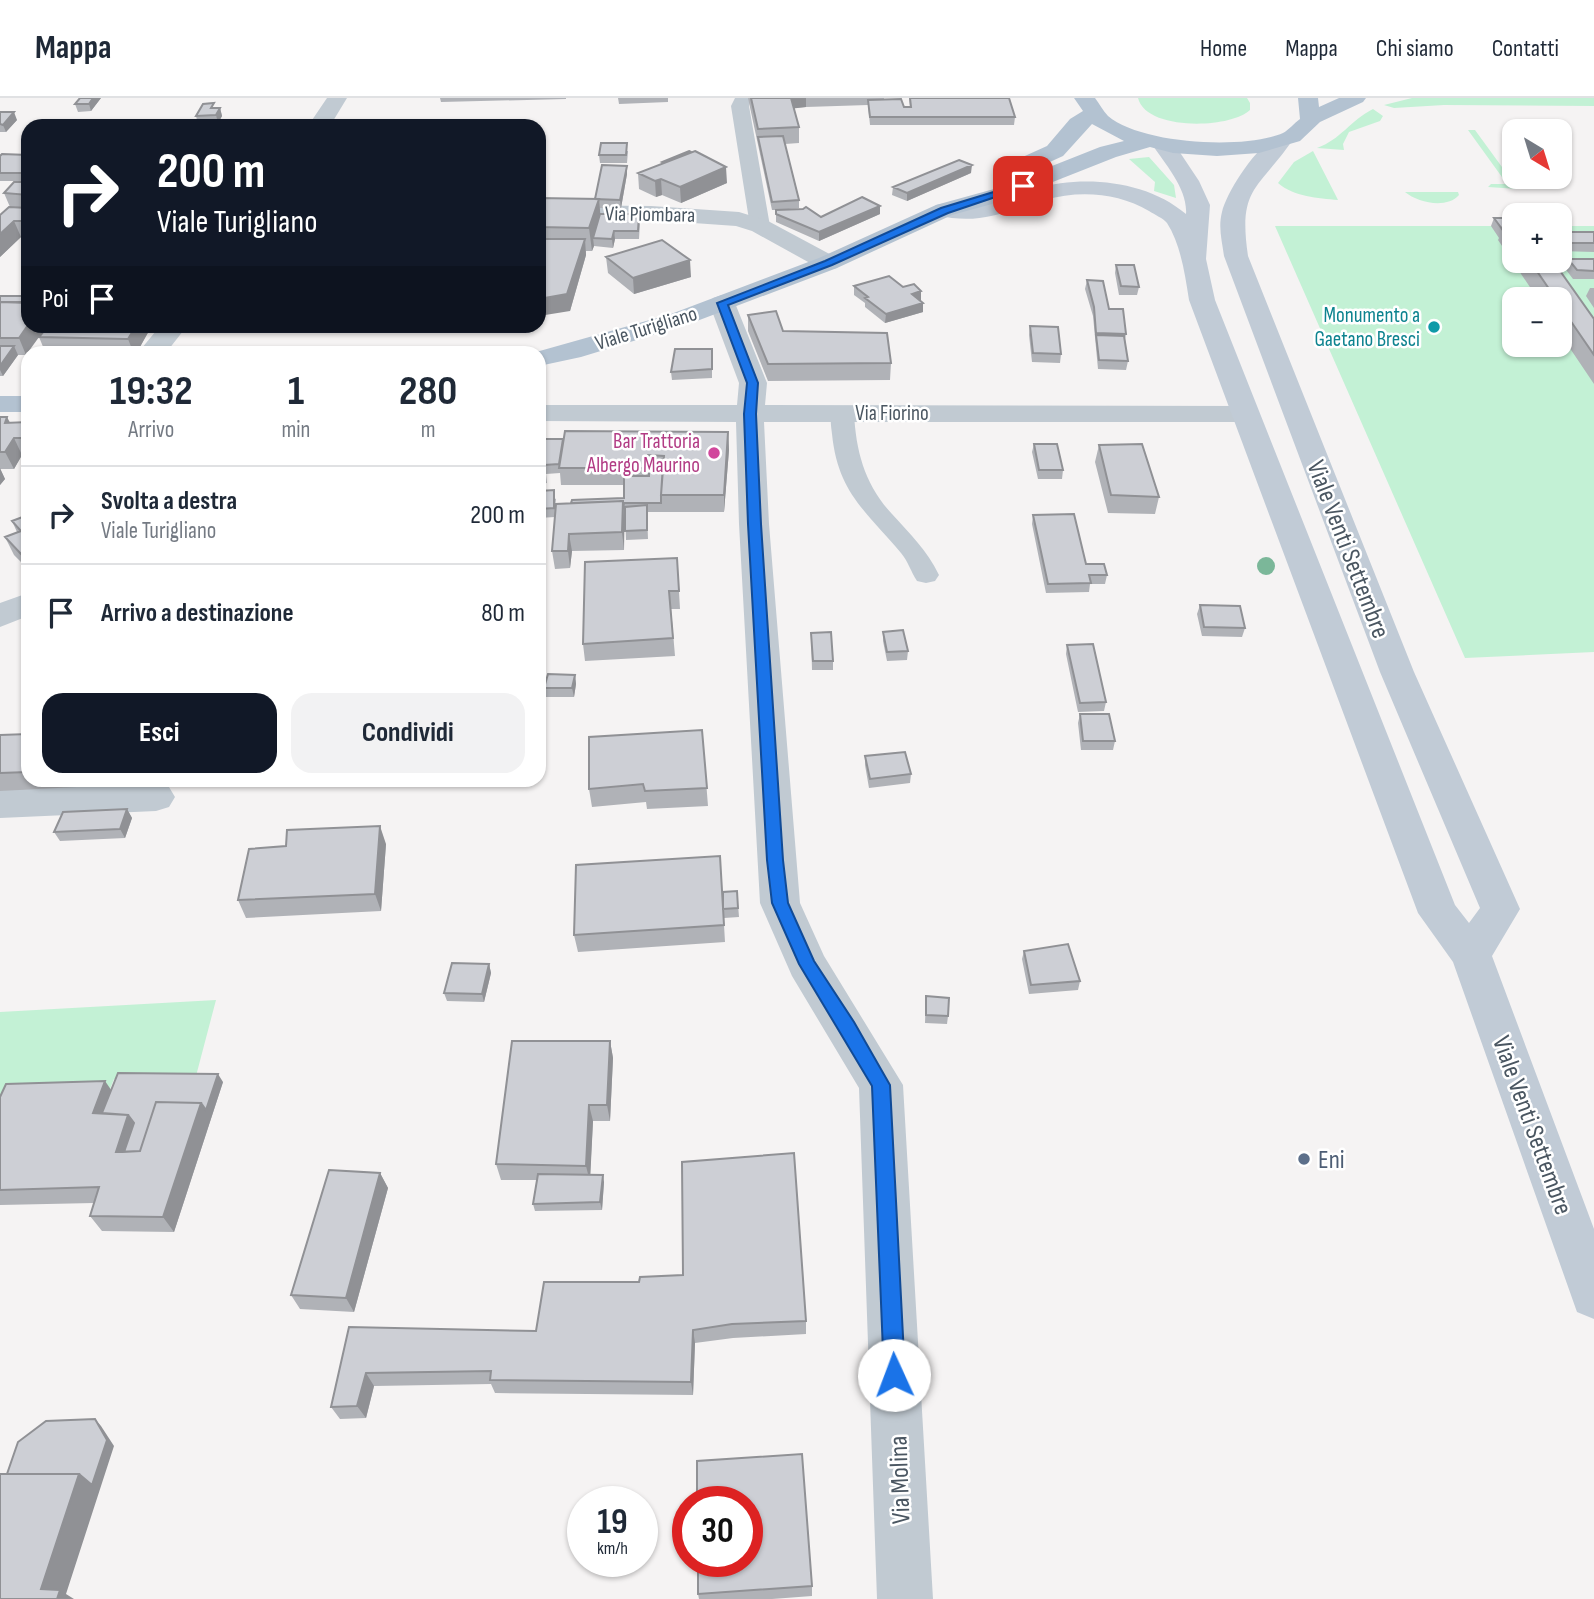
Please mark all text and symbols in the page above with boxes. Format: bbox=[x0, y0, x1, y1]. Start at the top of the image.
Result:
text: Mappa bbox=[35, 28, 111, 68]
text: Home bbox=[1200, 34, 1247, 63]
text: Mappa bbox=[1285, 34, 1338, 63]
text: Chi siamo bbox=[1376, 34, 1454, 63]
text: Contatti bbox=[1492, 34, 1559, 63]
north arrow bbox=[1502, 119, 1572, 189]
map controls bbox=[1502, 119, 1572, 357]
text: 200 m bbox=[157, 143, 265, 202]
icon: right bbox=[42, 147, 133, 238]
pin bbox=[993, 156, 1053, 216]
icon: arrive bbox=[1004, 167, 1042, 205]
street label: Via Piombara bbox=[605, 201, 695, 228]
text: Viale Turigliano bbox=[157, 203, 317, 242]
button: + bbox=[1502, 203, 1572, 273]
icon: arrive bbox=[83, 280, 121, 318]
text: Poi bbox=[42, 284, 69, 315]
button: − bbox=[1502, 287, 1572, 357]
street label: Viale Turigliano bbox=[592, 301, 700, 356]
place label: Monumento a Gaetano Bresci bbox=[1314, 303, 1420, 352]
marker: Monumento a Gaetano Bresci bbox=[1426, 319, 1442, 335]
text: 19:32 bbox=[110, 366, 193, 417]
text: 1 bbox=[288, 366, 304, 417]
text: 280 bbox=[399, 366, 457, 417]
street label: Via Fiorino bbox=[855, 401, 929, 426]
text: Arrivo bbox=[128, 416, 174, 444]
text: min bbox=[281, 416, 310, 444]
text: m bbox=[421, 416, 436, 444]
place label: Bar Trattoria Albergo Maurino bbox=[586, 429, 700, 478]
marker: Bar Trattoria Albergo Maurino bbox=[706, 445, 722, 461]
street label: Viale Venti Settembre bbox=[1299, 456, 1396, 643]
text: Svolta a destra bbox=[101, 486, 237, 517]
icon: right bbox=[42, 496, 80, 534]
text: 200 m bbox=[470, 500, 525, 531]
text: Viale Turigliano bbox=[101, 517, 216, 545]
icon: arrive bbox=[42, 594, 80, 632]
text: Arrivo a destinazione bbox=[101, 598, 294, 629]
text: 80 m bbox=[481, 598, 525, 629]
button: Esci bbox=[42, 693, 277, 773]
button: Condividi bbox=[291, 693, 525, 773]
street label: Viale Venti Settembre bbox=[1485, 1032, 1578, 1219]
place label: Eni bbox=[1318, 1145, 1345, 1176]
marker: Eni bbox=[1296, 1151, 1312, 1167]
position arrow bbox=[857, 1338, 931, 1412]
street label: Via Molina bbox=[883, 1435, 918, 1525]
speed limit sign: 30 bbox=[672, 1486, 763, 1577]
text: 19 bbox=[597, 1501, 628, 1544]
text: km/h bbox=[597, 1538, 628, 1559]

